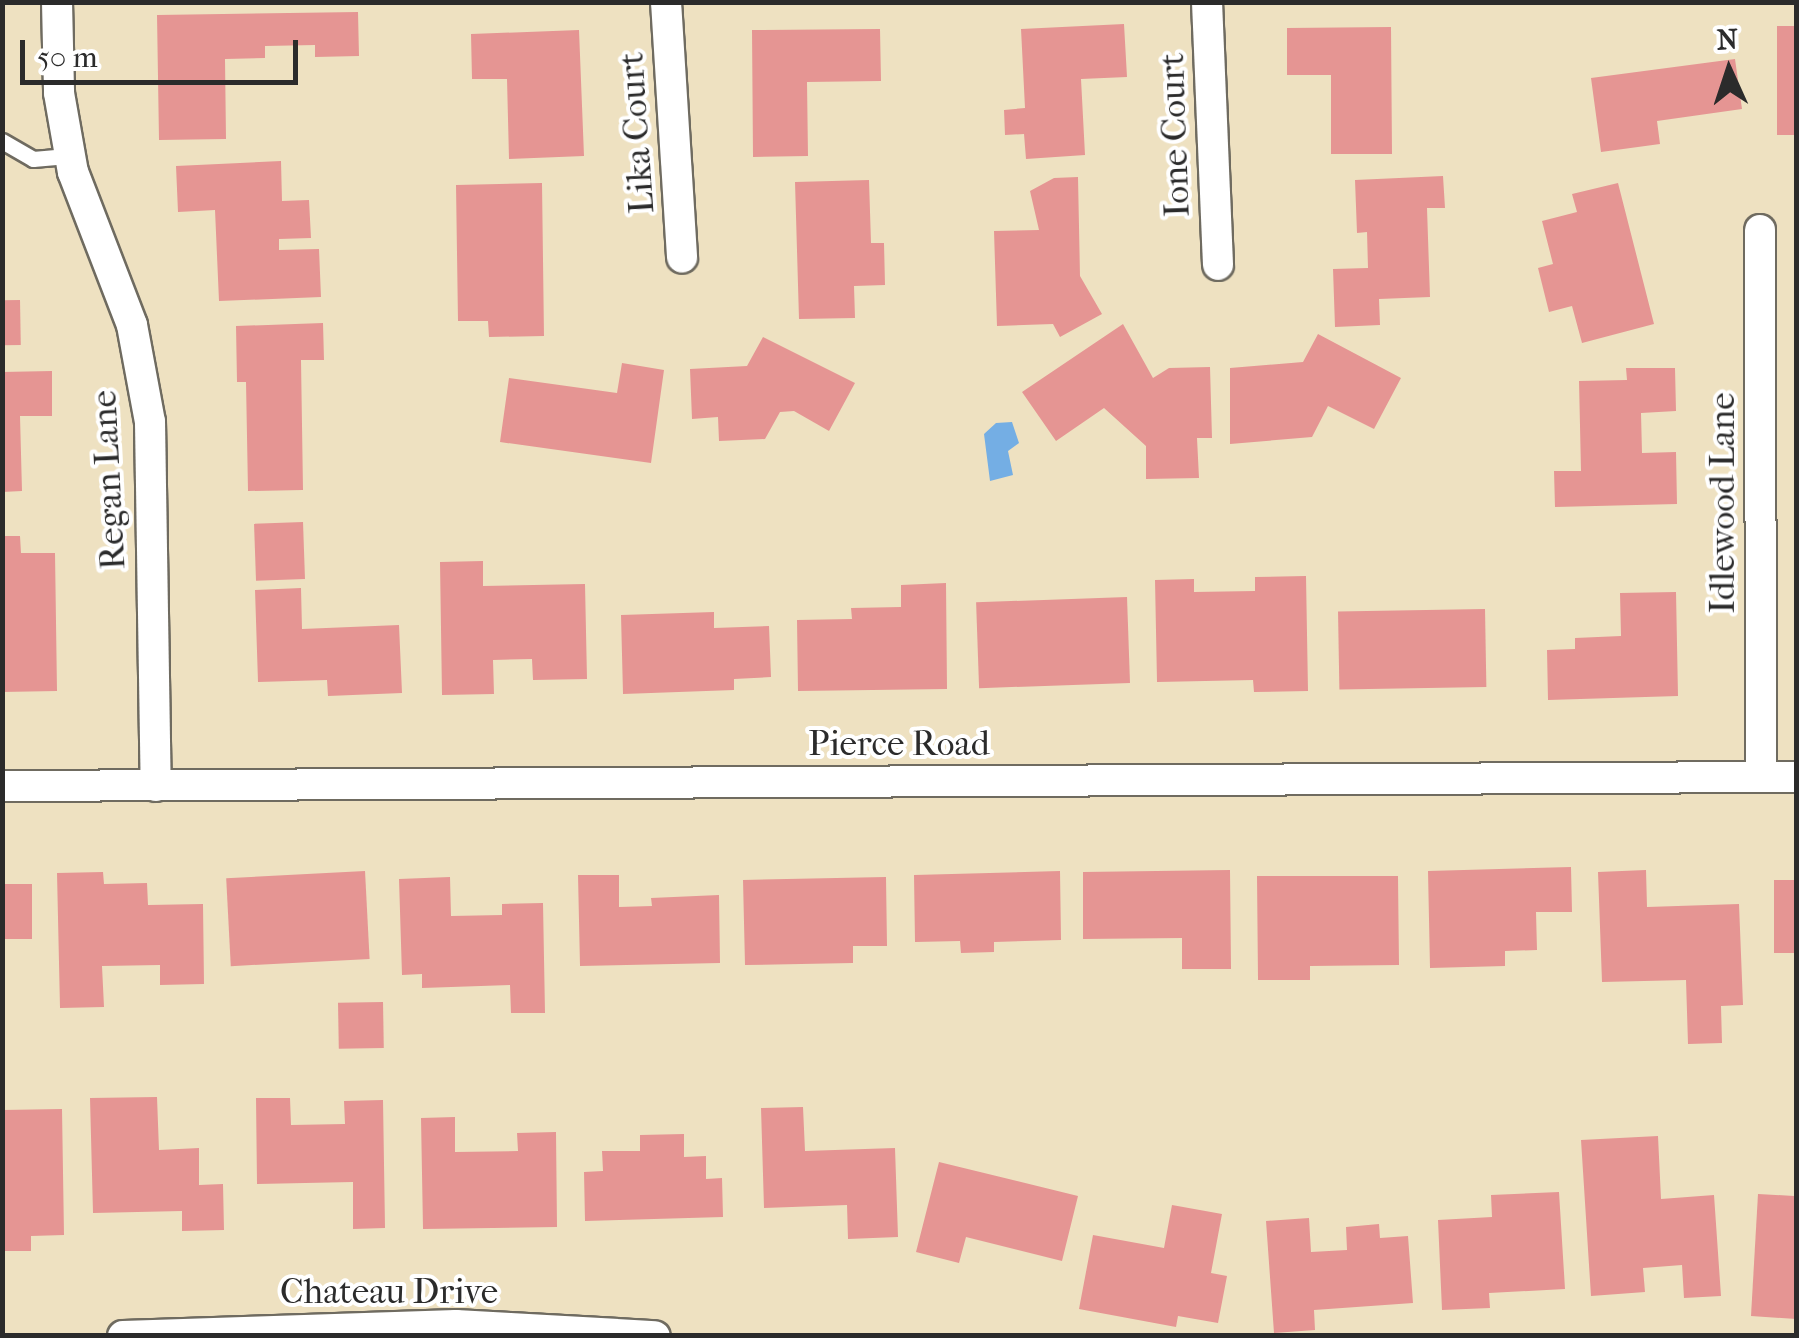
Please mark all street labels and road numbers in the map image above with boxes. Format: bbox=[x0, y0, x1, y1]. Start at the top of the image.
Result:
street label: Lika Court bbox=[610, 51, 664, 215]
street label: Ione Court bbox=[1151, 52, 1199, 218]
street label: Regan Lane bbox=[83, 389, 135, 571]
street label: Idlewood Lane bbox=[1702, 393, 1744, 613]
street label: Pierce Road bbox=[808, 723, 990, 765]
street label: Chateau Drive bbox=[280, 1271, 498, 1313]

